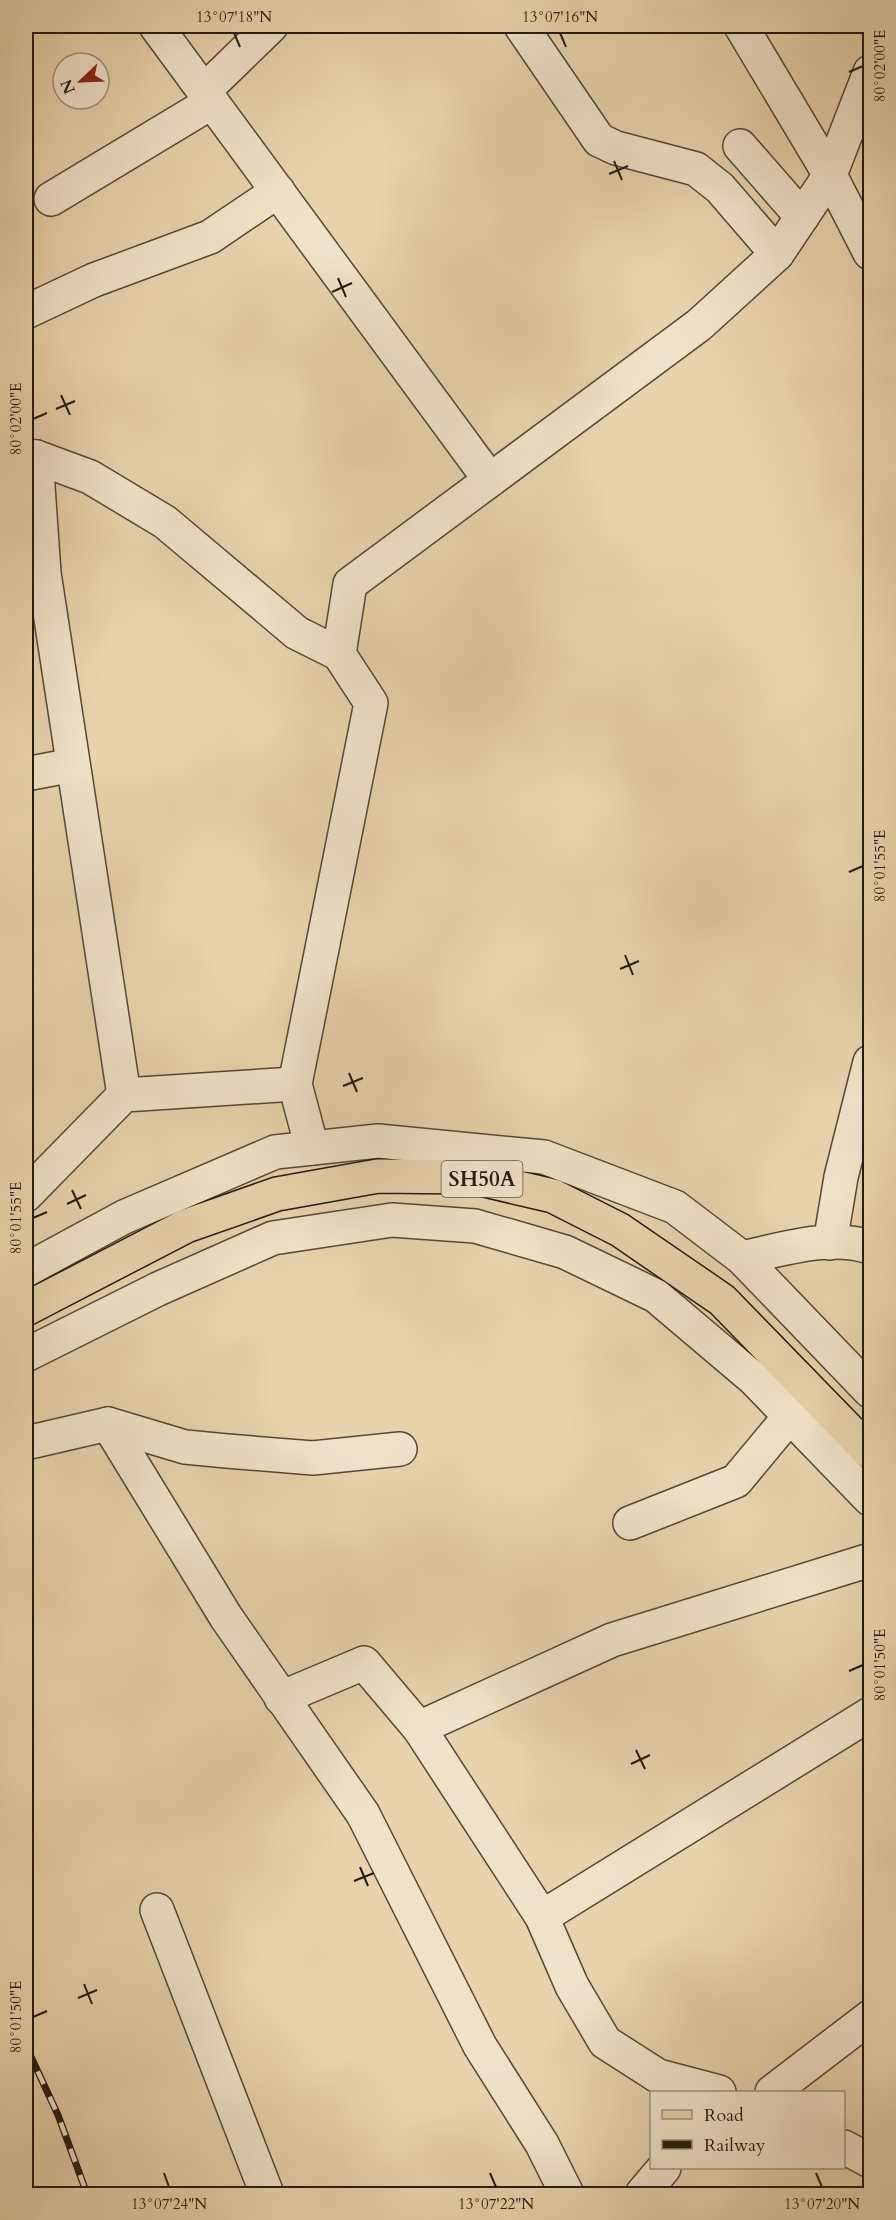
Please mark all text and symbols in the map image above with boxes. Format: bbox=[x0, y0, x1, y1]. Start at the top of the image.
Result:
text: 13°07'18"N bbox=[196, 7, 272, 27]
text: 13°07'16"N bbox=[522, 7, 598, 27]
text: 80°02'00"E bbox=[870, 30, 890, 102]
north arrow bbox=[51, 51, 111, 111]
text: N bbox=[55, 76, 81, 97]
text: 80°02'00"E bbox=[6, 383, 26, 455]
text: 80°01'55"E bbox=[870, 830, 890, 902]
road number: SH50A bbox=[442, 1161, 522, 1197]
text: 80°01'55"E bbox=[6, 1182, 26, 1254]
text: 80°01'50"E bbox=[870, 1629, 890, 1701]
text: 80°01'50"E bbox=[6, 1981, 26, 2053]
legend bbox=[650, 2091, 845, 2169]
text: Road bbox=[704, 2103, 744, 2128]
text: Railway bbox=[704, 2133, 766, 2158]
text: 13°07'24"N bbox=[131, 2194, 207, 2214]
text: 13°07'22"N bbox=[458, 2194, 534, 2214]
text: 13°07'20"N bbox=[784, 2194, 860, 2214]

